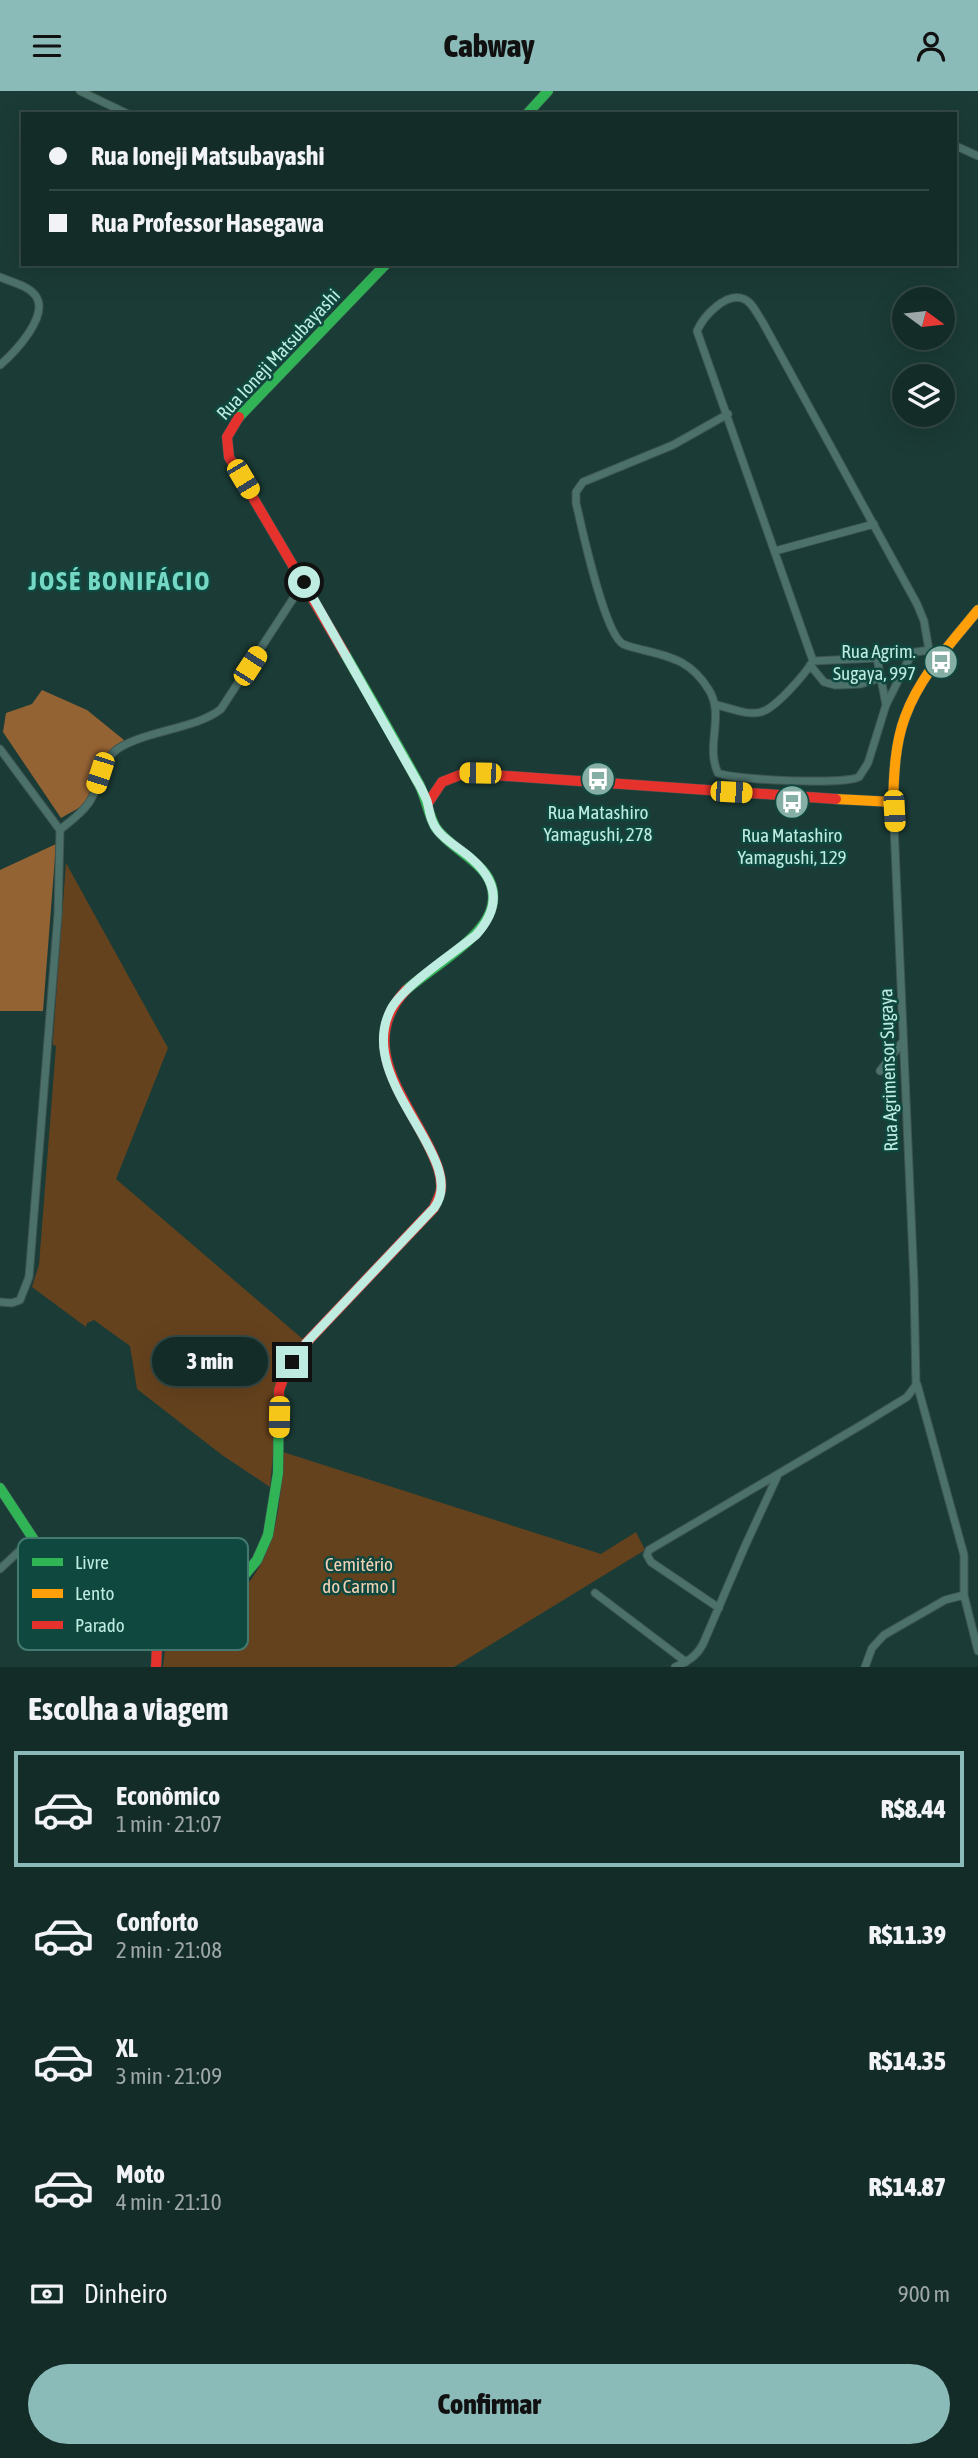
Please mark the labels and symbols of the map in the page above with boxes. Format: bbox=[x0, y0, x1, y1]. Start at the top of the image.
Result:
street label: Rua Ioneji Matsubayashi bbox=[212, 284, 344, 424]
north arrow bbox=[892, 287, 956, 350]
car bbox=[224, 456, 263, 502]
district label: JOSÉ BONIFÁCIO bbox=[28, 566, 211, 596]
route start bbox=[288, 566, 320, 598]
place label: Rua Agrim. Sugaya, 997 bbox=[833, 640, 916, 684]
car bbox=[230, 643, 271, 689]
bus stop icon: Rua Agrim. Sugaya, 997 bbox=[922, 643, 960, 681]
car bbox=[84, 750, 117, 796]
bus stop icon: Rua Matashiro Yamagushi, 278 bbox=[579, 760, 617, 798]
car bbox=[459, 762, 502, 784]
car bbox=[710, 780, 753, 804]
bus stop icon: Rua Matashiro Yamagushi, 129 bbox=[773, 783, 811, 821]
car bbox=[883, 789, 906, 833]
place label: Rua Matashiro Yamagushi, 278 bbox=[543, 801, 653, 845]
place label: Rua Matashiro Yamagushi, 129 bbox=[737, 824, 847, 868]
street label: Rua Agrimensor Sugaya bbox=[874, 988, 902, 1152]
callout: 3 min bbox=[152, 1337, 268, 1387]
route end bbox=[276, 1346, 308, 1378]
car bbox=[269, 1396, 290, 1438]
legend bbox=[18, 1538, 248, 1650]
text: Livre bbox=[75, 1551, 109, 1573]
park label: Cemitério do Carmo I bbox=[322, 1553, 396, 1597]
text: Lento bbox=[75, 1582, 114, 1604]
text: Parado bbox=[75, 1614, 125, 1636]

